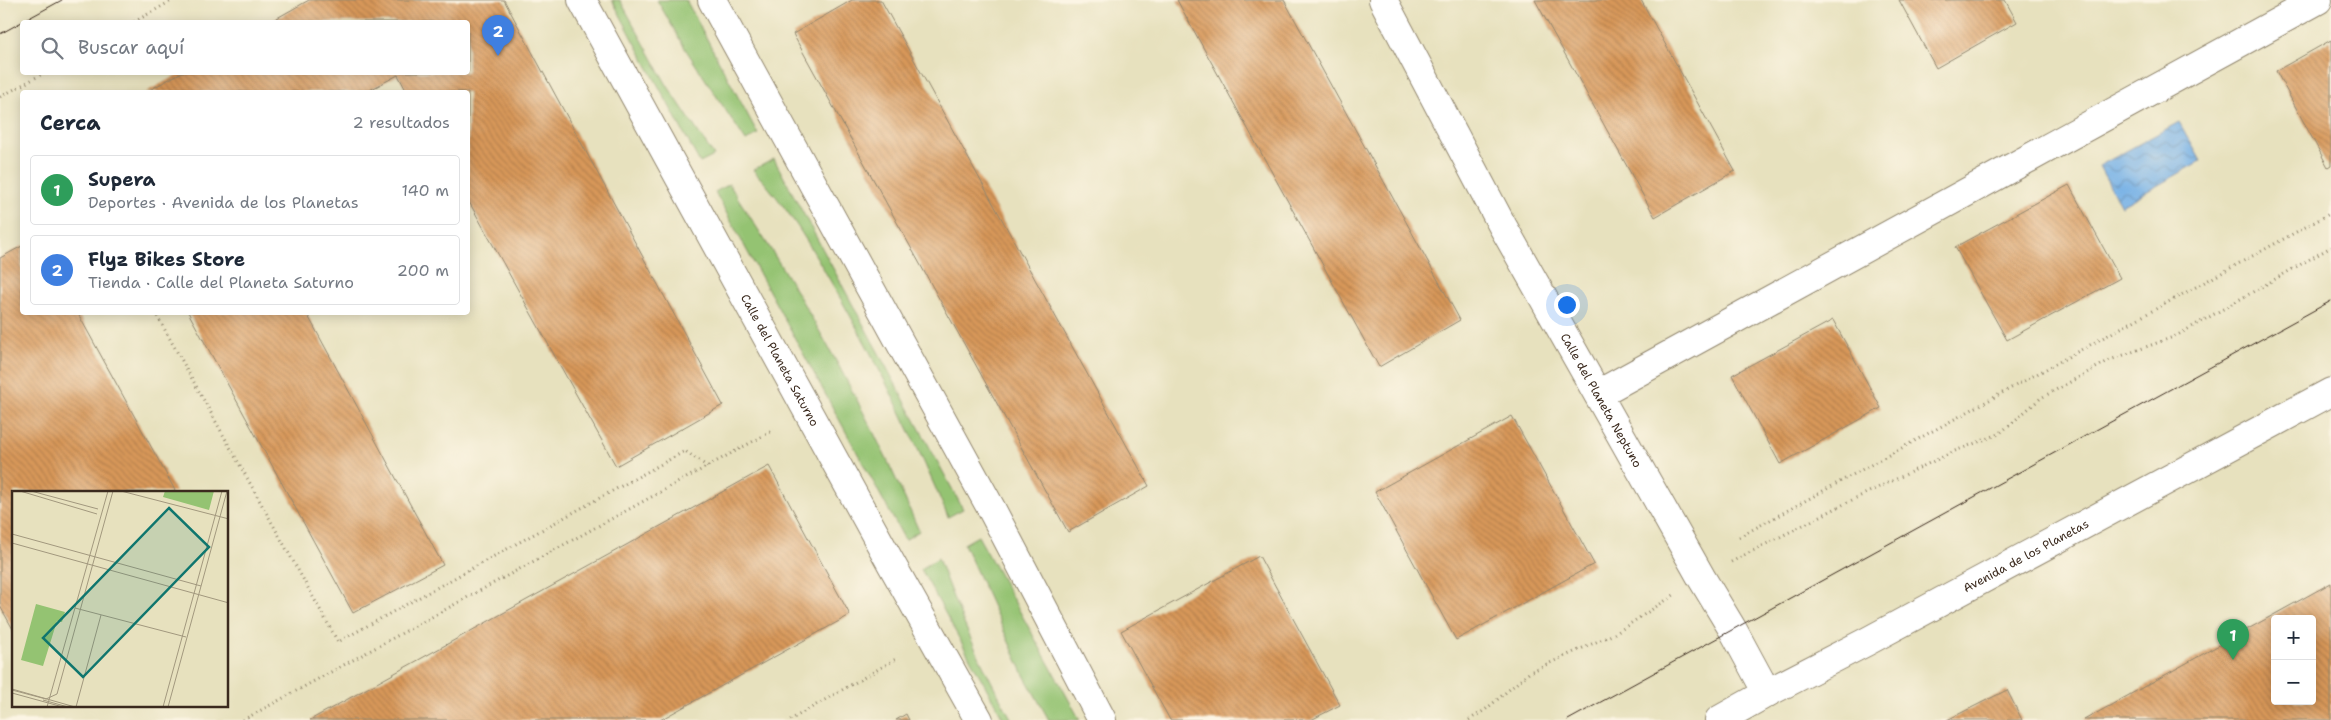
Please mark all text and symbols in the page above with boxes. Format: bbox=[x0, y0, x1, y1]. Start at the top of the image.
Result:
pin: 2 bbox=[482, 15, 514, 56]
search box bbox=[20, 20, 470, 75]
icon: search bbox=[38, 34, 66, 62]
text: Buscar aquí bbox=[78, 35, 184, 60]
text: Cerca bbox=[40, 109, 101, 137]
text: 2 resultados bbox=[352, 112, 450, 133]
text: Supera bbox=[88, 167, 156, 192]
text: 1 bbox=[53, 180, 61, 201]
text: 140 m bbox=[402, 180, 449, 201]
text: Deportes · Avenida de los Planetas bbox=[88, 192, 359, 213]
text: Flyz Bikes Store bbox=[88, 247, 245, 272]
text: 2 bbox=[51, 260, 63, 281]
text: 200 m bbox=[397, 260, 449, 281]
text: Tienda · Calle del Planeta Saturno bbox=[88, 272, 354, 293]
street label: Calle del Planeta Saturno bbox=[737, 291, 822, 429]
your location bbox=[1554, 292, 1580, 318]
street label: Calle del Planeta Neptuno bbox=[1557, 330, 1646, 470]
inset map bbox=[12, 491, 229, 708]
street label: Avenida de los Planetas bbox=[1960, 516, 2092, 596]
map controls bbox=[2271, 615, 2316, 705]
button: + bbox=[2271, 615, 2316, 660]
pin: 1 bbox=[2217, 619, 2249, 660]
button: − bbox=[2271, 660, 2316, 705]

